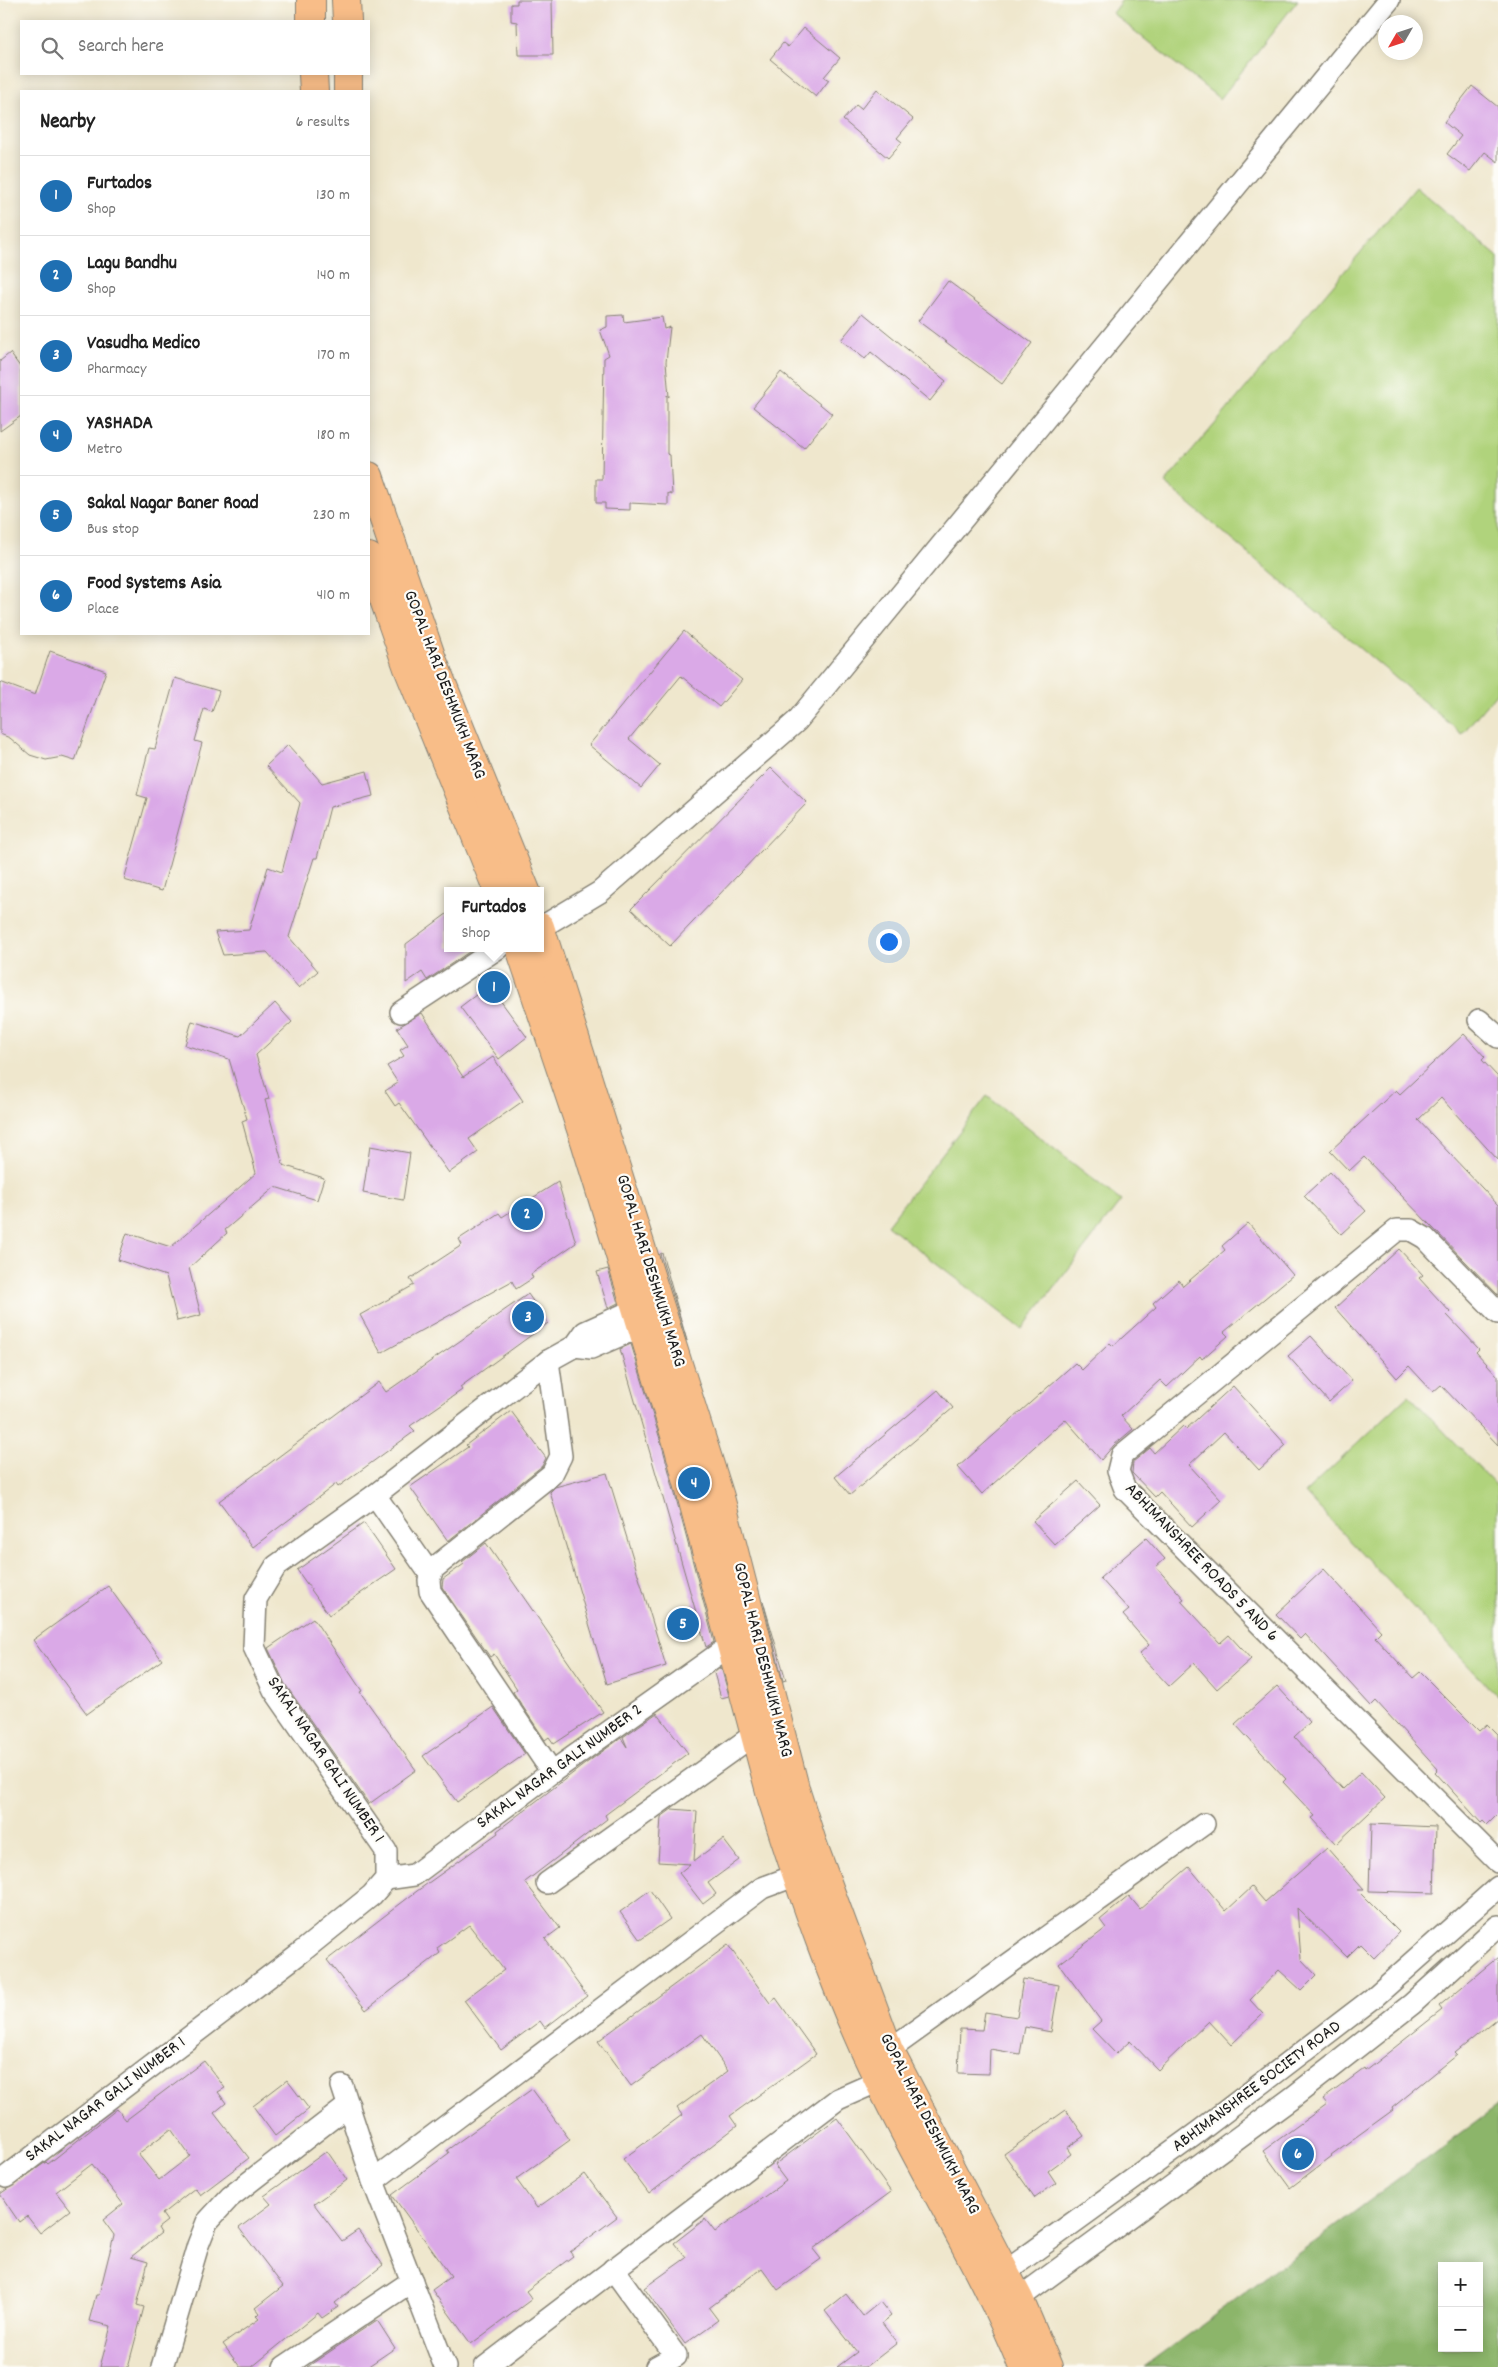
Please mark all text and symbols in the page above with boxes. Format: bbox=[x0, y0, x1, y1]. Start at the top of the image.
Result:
north arrow bbox=[1378, 15, 1423, 60]
search box bbox=[20, 20, 370, 75]
icon: search bbox=[38, 34, 66, 62]
text: Search here bbox=[78, 34, 164, 61]
text: Nearby bbox=[40, 108, 95, 138]
text: 6 results bbox=[295, 111, 350, 134]
text: Furtados bbox=[87, 171, 152, 198]
text: 1 bbox=[54, 184, 58, 207]
text: 130 m bbox=[316, 184, 350, 207]
text: Shop bbox=[87, 198, 116, 221]
text: Lagu Bandhu bbox=[87, 251, 177, 278]
text: 2 bbox=[53, 264, 60, 287]
text: 140 m bbox=[316, 264, 350, 287]
text: Shop bbox=[87, 278, 116, 301]
text: Vasudha Medico bbox=[87, 331, 200, 358]
text: 3 bbox=[52, 344, 60, 367]
text: 170 m bbox=[317, 344, 350, 367]
text: Pharmacy bbox=[87, 358, 146, 381]
text: YASHADA bbox=[87, 411, 153, 438]
text: 4 bbox=[53, 424, 59, 447]
text: 180 m bbox=[317, 424, 350, 447]
text: Metro bbox=[87, 438, 122, 461]
text: Sakal Nagar Baner Road bbox=[87, 491, 259, 518]
text: 5 bbox=[52, 504, 60, 527]
text: 230 m bbox=[313, 504, 350, 527]
text: Bus stop bbox=[87, 518, 139, 541]
text: Food Systems Asia bbox=[87, 571, 221, 598]
text: 6 bbox=[52, 584, 60, 607]
text: 410 m bbox=[316, 584, 350, 607]
street label: GOPAL HARI DESHMUKH MARG bbox=[396, 587, 492, 783]
text: Place bbox=[87, 598, 119, 621]
popup bbox=[444, 887, 544, 952]
text: Furtados bbox=[462, 895, 527, 922]
text: Shop bbox=[462, 922, 490, 945]
your location bbox=[876, 929, 902, 955]
pin: 1 bbox=[478, 968, 510, 1006]
street label: GOPAL HARI DESHMUKH MARG bbox=[609, 1172, 691, 1370]
pin: 2 bbox=[511, 1195, 543, 1233]
pin: 3 bbox=[512, 1298, 544, 1336]
pin: 4 bbox=[678, 1464, 710, 1502]
street label: ABHIMANSHREE ROADS 5 AND 6 bbox=[1118, 1478, 1284, 1648]
street label: GOPAL HARI DESHMUKH MARG bbox=[726, 1560, 798, 1760]
pin: 5 bbox=[667, 1605, 699, 1643]
street label: SAKAL NAGAR GALI NUMBER 1 bbox=[260, 1672, 390, 1848]
street label: SAKAL NAGAR GALI NUMBER 2 bbox=[472, 1698, 648, 1836]
street label: ABHIMANSHREE SOCIETY ROAD bbox=[1167, 2015, 1347, 2159]
street label: GOPAL HARI DESHMUKH MARG bbox=[872, 2029, 986, 2219]
street label: SAKAL NAGAR GALI NUMBER 1 bbox=[20, 2031, 192, 2169]
pin: 6 bbox=[1282, 2135, 1314, 2173]
map controls bbox=[1438, 2262, 1483, 2352]
button: + bbox=[1438, 2262, 1483, 2307]
button: − bbox=[1438, 2307, 1483, 2352]

